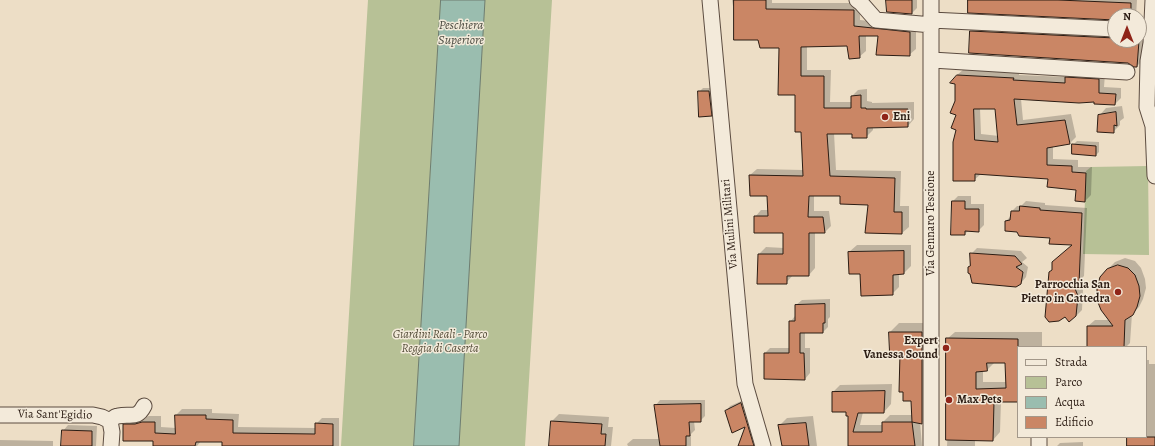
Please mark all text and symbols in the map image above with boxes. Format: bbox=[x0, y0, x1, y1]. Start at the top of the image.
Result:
north arrow bbox=[1107, 8, 1147, 48]
text: N bbox=[1123, 9, 1131, 24]
water label: Peschiera Superiore bbox=[438, 18, 484, 49]
place label: Eni bbox=[893, 110, 910, 124]
marker: Eni bbox=[880, 112, 890, 122]
street label: Via Gennaro Tescione bbox=[924, 170, 938, 276]
street label: Via Mulini Militari bbox=[719, 178, 741, 270]
place label: Parrocchia San Pietro in Cattedra bbox=[1021, 278, 1110, 306]
marker: Parrocchia San Pietro in Cattedra bbox=[1113, 287, 1123, 297]
park label: Giardini Reali - Parco Reggia di Caserta bbox=[393, 328, 487, 356]
place label: Expert Vanessa Sound bbox=[863, 334, 938, 362]
marker: Expert Vanessa Sound bbox=[941, 343, 951, 353]
legend bbox=[1017, 346, 1147, 438]
text: Strada bbox=[1055, 354, 1087, 370]
text: Parco bbox=[1055, 374, 1082, 390]
place label: Max Pets bbox=[957, 393, 1002, 407]
text: Acqua bbox=[1055, 394, 1085, 410]
marker: Max Pets bbox=[944, 395, 954, 405]
street label: Via Sant'Egidio bbox=[18, 407, 92, 423]
text: Edificio bbox=[1055, 414, 1093, 430]

